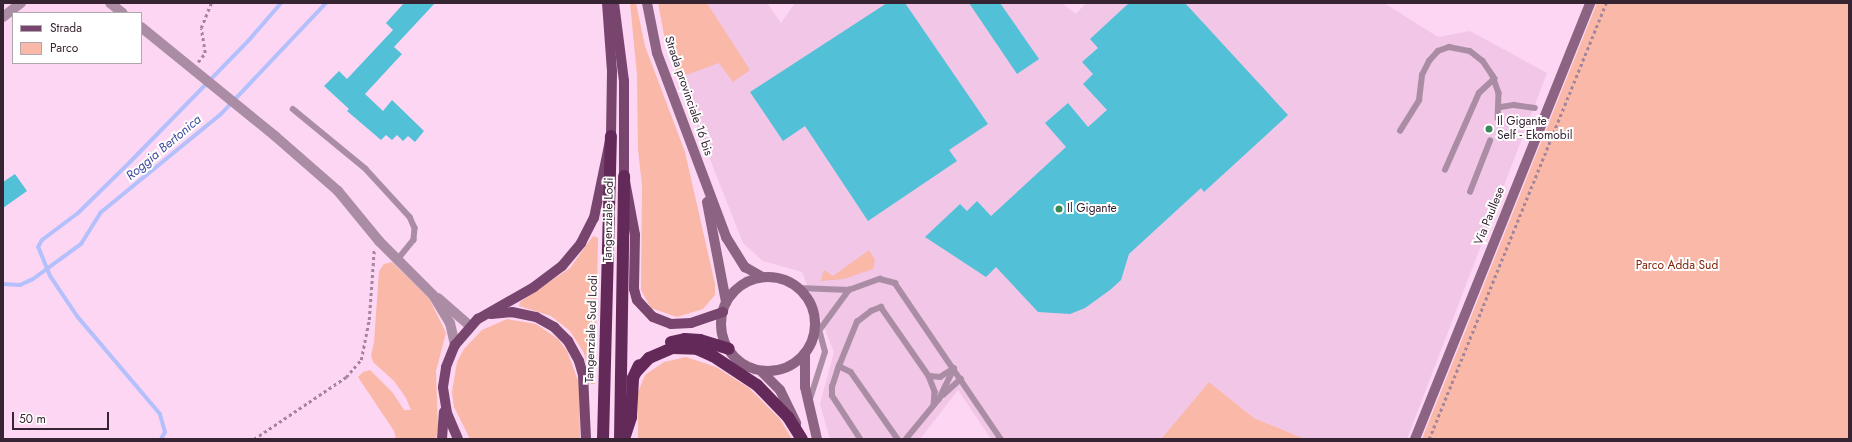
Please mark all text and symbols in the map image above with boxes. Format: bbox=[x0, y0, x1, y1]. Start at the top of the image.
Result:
legend bbox=[12, 12, 142, 64]
text: Strada bbox=[50, 19, 82, 37]
street label: Strada provinciale 16 bis bbox=[661, 34, 715, 158]
text: Parco bbox=[50, 39, 78, 57]
water label: Roggia Bertonica bbox=[123, 112, 205, 184]
place label: Il Gigante Self - Ekomobil bbox=[1497, 115, 1573, 143]
marker: Il Gigante Self - Ekomobil bbox=[1484, 124, 1494, 134]
street label: Tangenziale Lodi bbox=[601, 178, 617, 262]
street label: Via Paullese bbox=[1472, 185, 1508, 247]
place label: Il Gigante bbox=[1067, 202, 1117, 216]
marker: Il Gigante bbox=[1054, 204, 1064, 214]
park label: Parco Adda Sud bbox=[1636, 259, 1718, 273]
street label: Tangenziale Sud Lodi bbox=[583, 275, 601, 383]
scale bar bbox=[14, 404, 111, 430]
text: 50 m bbox=[19, 410, 46, 428]

